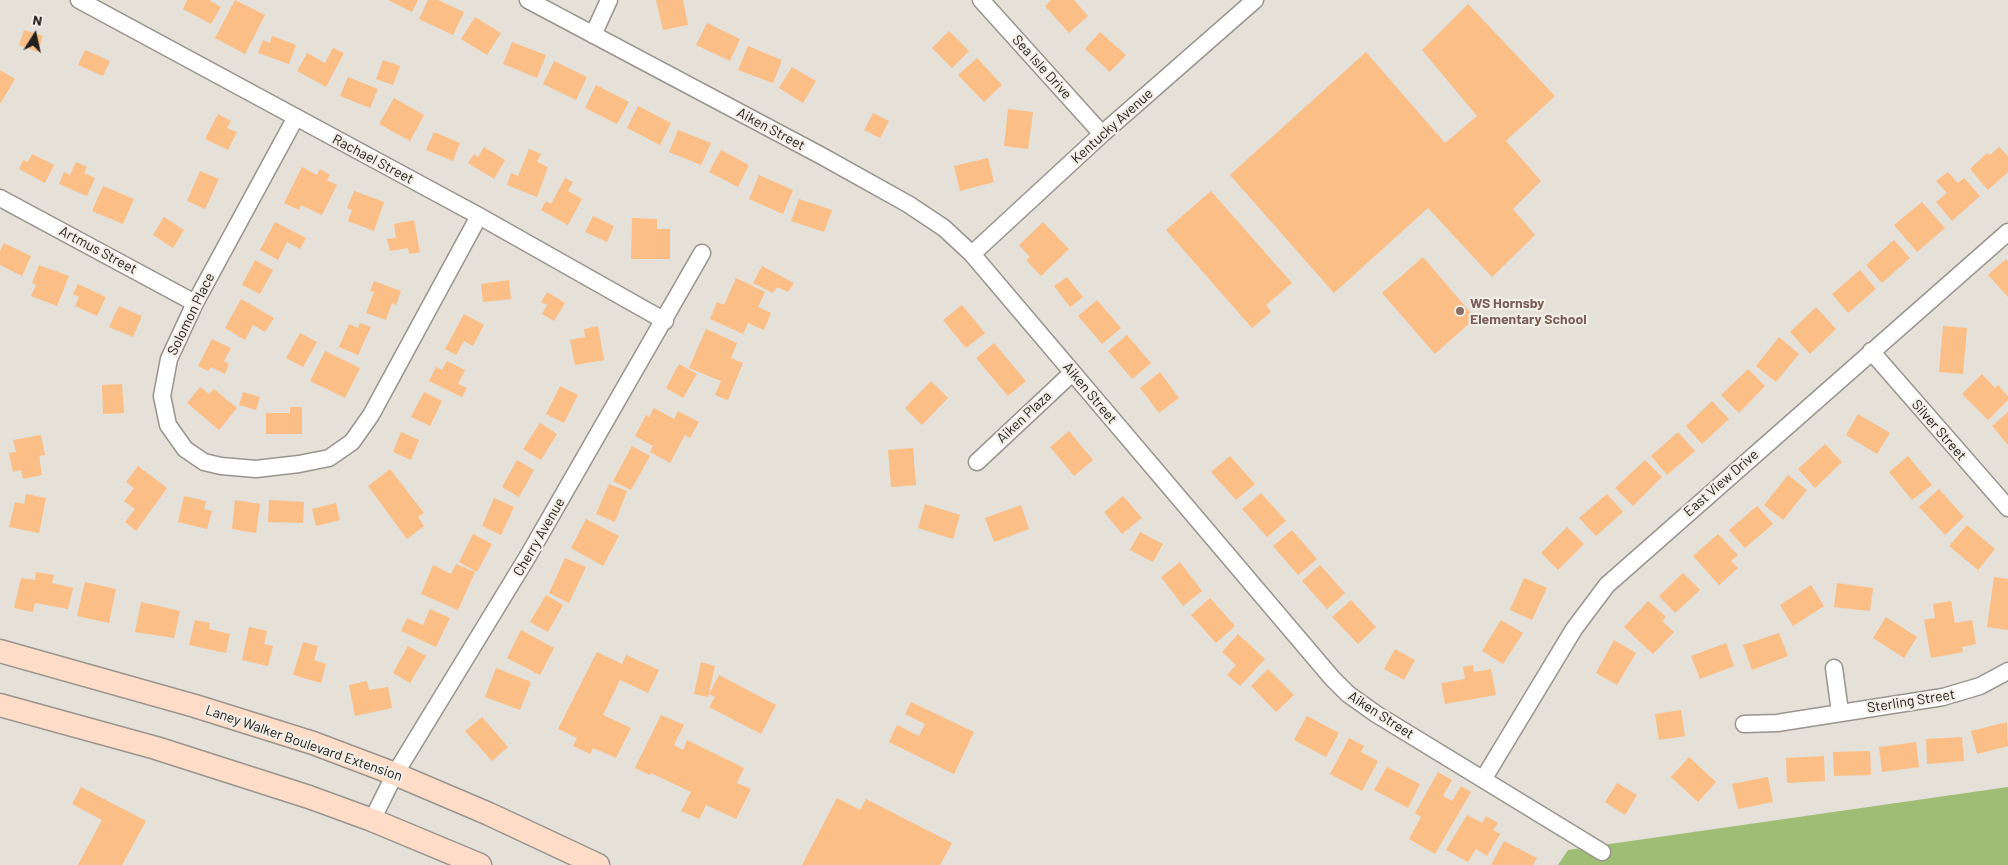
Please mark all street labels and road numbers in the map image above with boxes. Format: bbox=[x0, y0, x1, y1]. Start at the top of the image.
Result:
street label: Sea Isle Drive bbox=[1009, 31, 1075, 103]
street label: Kentucky Avenue bbox=[1068, 85, 1156, 167]
street label: Aiken Street bbox=[734, 104, 808, 154]
street label: Rachael Street bbox=[330, 131, 416, 187]
street label: Artmus Street bbox=[56, 222, 140, 278]
street label: Solomon Place bbox=[164, 270, 218, 358]
street label: Aiken Street bbox=[1060, 359, 1120, 427]
street label: Aiken Plaza bbox=[993, 387, 1055, 447]
street label: Silver Street bbox=[1908, 396, 1970, 464]
street label: East View Drive bbox=[1680, 446, 1762, 520]
street label: Cherry Avenue bbox=[510, 495, 568, 579]
street label: Sterling Street bbox=[1866, 686, 1956, 716]
street label: Aiken Street bbox=[1345, 688, 1417, 742]
street label: Laney Walker Boulevard Extension bbox=[203, 701, 405, 785]

